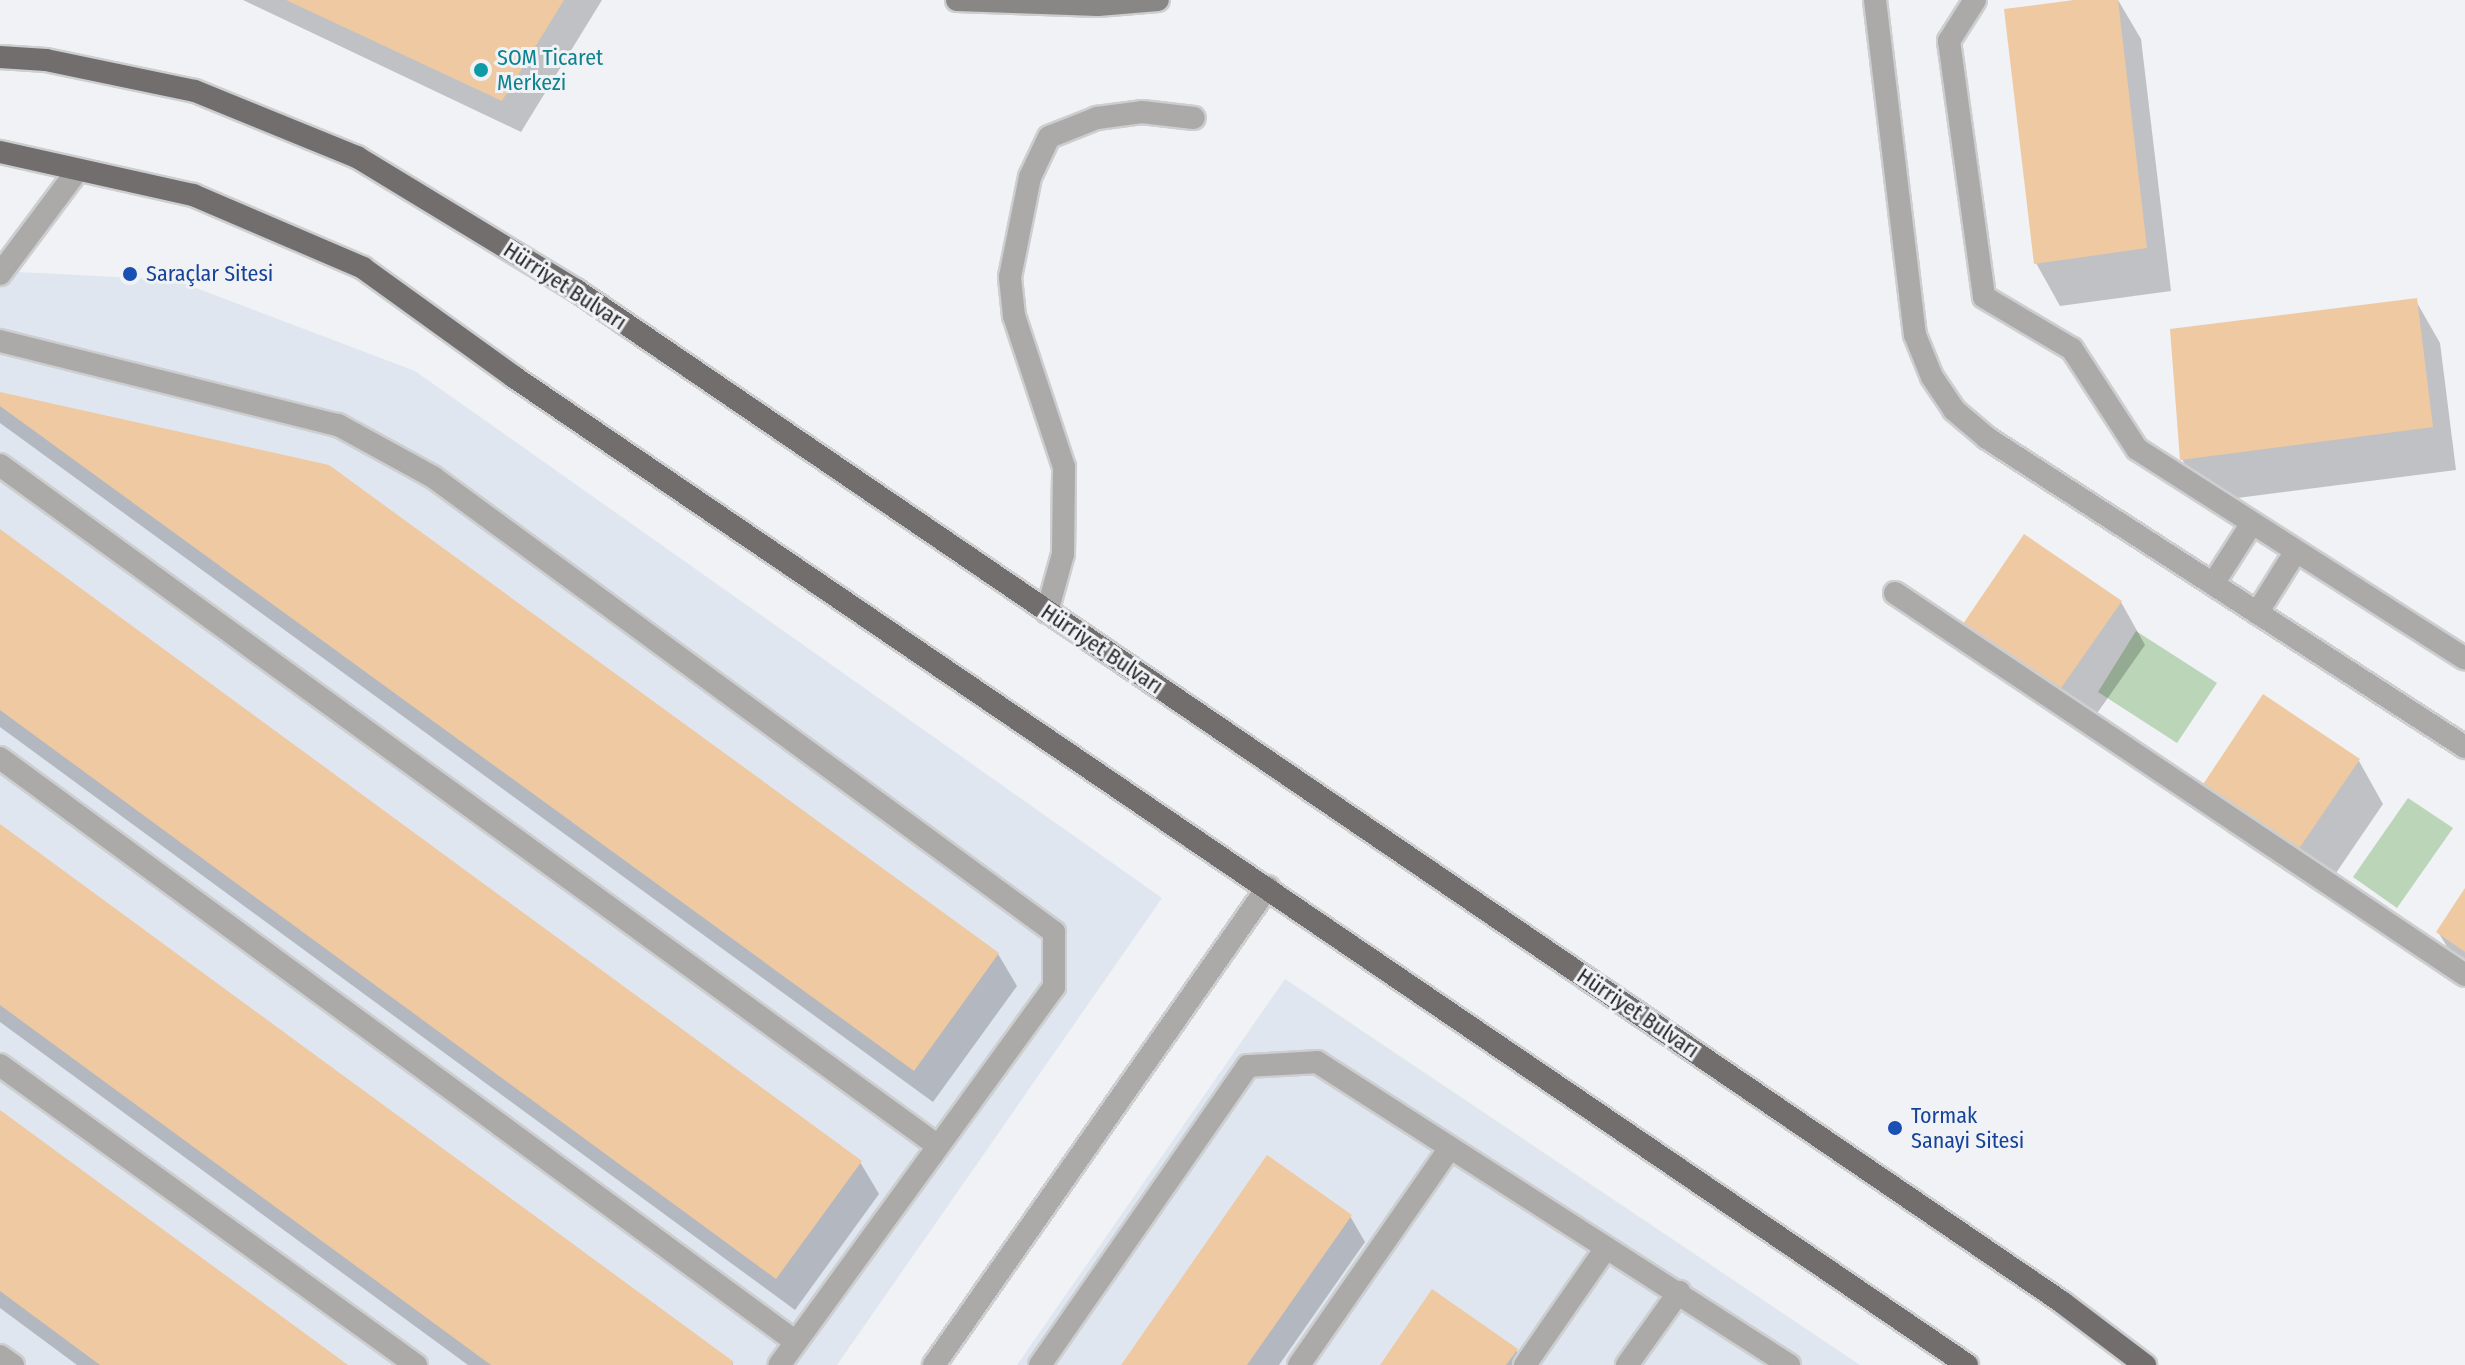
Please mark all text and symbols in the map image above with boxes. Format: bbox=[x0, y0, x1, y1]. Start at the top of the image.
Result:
place label: SOM Ticaret Merkezi bbox=[497, 44, 603, 96]
marker: SOM Ticaret Merkezi bbox=[472, 61, 490, 79]
street label: Hürriyet Bulvarı bbox=[499, 236, 631, 336]
place label: Saraçlar Sitesi bbox=[146, 261, 273, 287]
marker: Saraçlar Sitesi bbox=[121, 265, 139, 283]
street label: Hürriyet Bulvarı bbox=[1036, 599, 1168, 699]
street label: Hürriyet Bulvarı bbox=[1572, 963, 1704, 1063]
place label: Tormak Sanayi Sitesi bbox=[1911, 1102, 2024, 1154]
marker: Tormak Sanayi Sitesi bbox=[1886, 1119, 1904, 1137]

